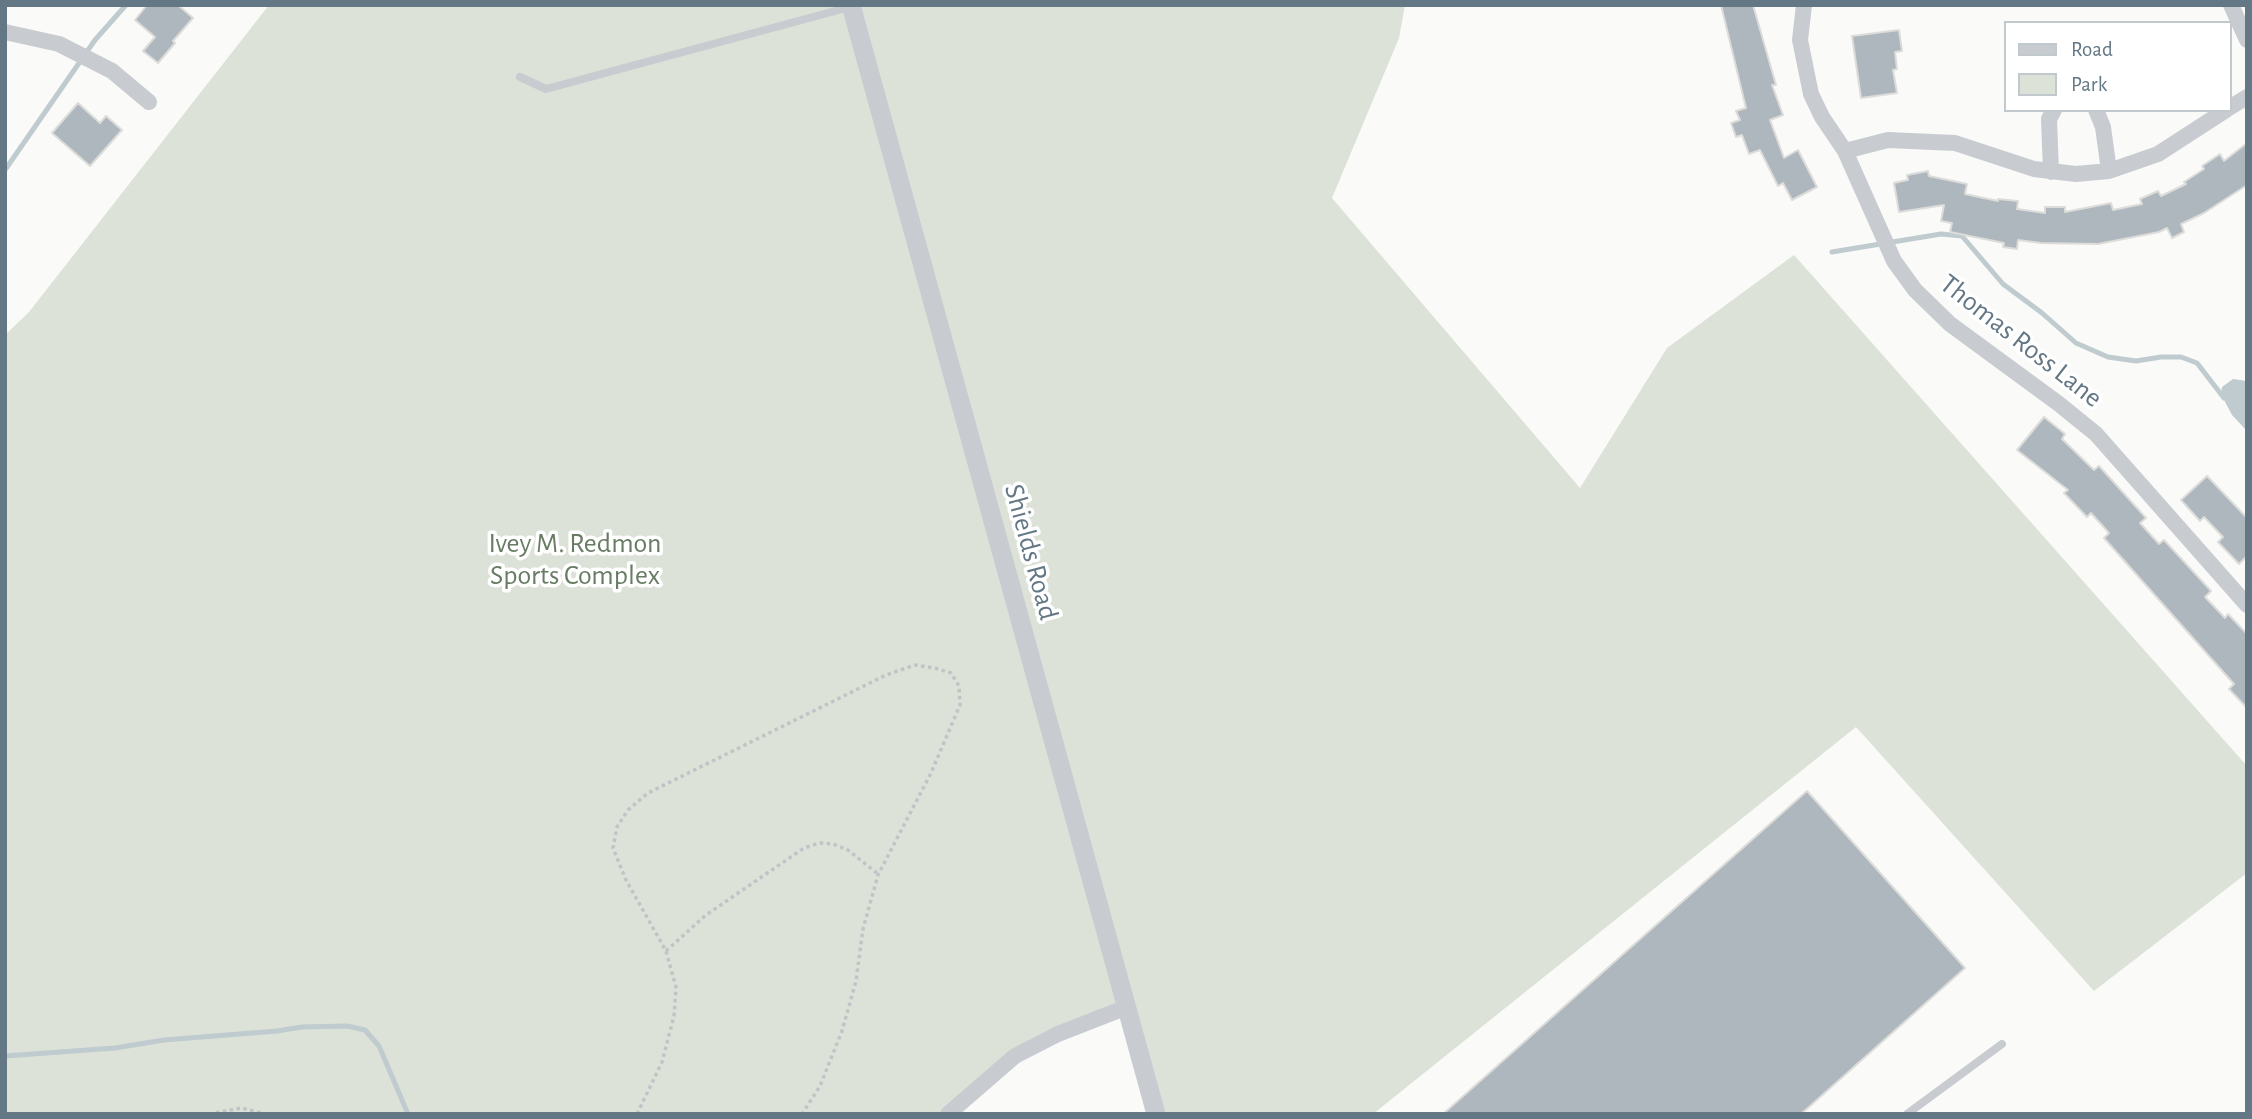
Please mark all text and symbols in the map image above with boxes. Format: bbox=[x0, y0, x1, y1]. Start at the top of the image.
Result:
legend bbox=[2004, 21, 2231, 112]
text: Road bbox=[2071, 39, 2113, 60]
text: Park bbox=[2071, 74, 2107, 95]
street label: Thomas Ross Lane bbox=[1933, 267, 2109, 415]
street label: Shields Road bbox=[997, 480, 1065, 624]
park label: Ivey M. Redmon Sports Complex bbox=[489, 527, 661, 593]

